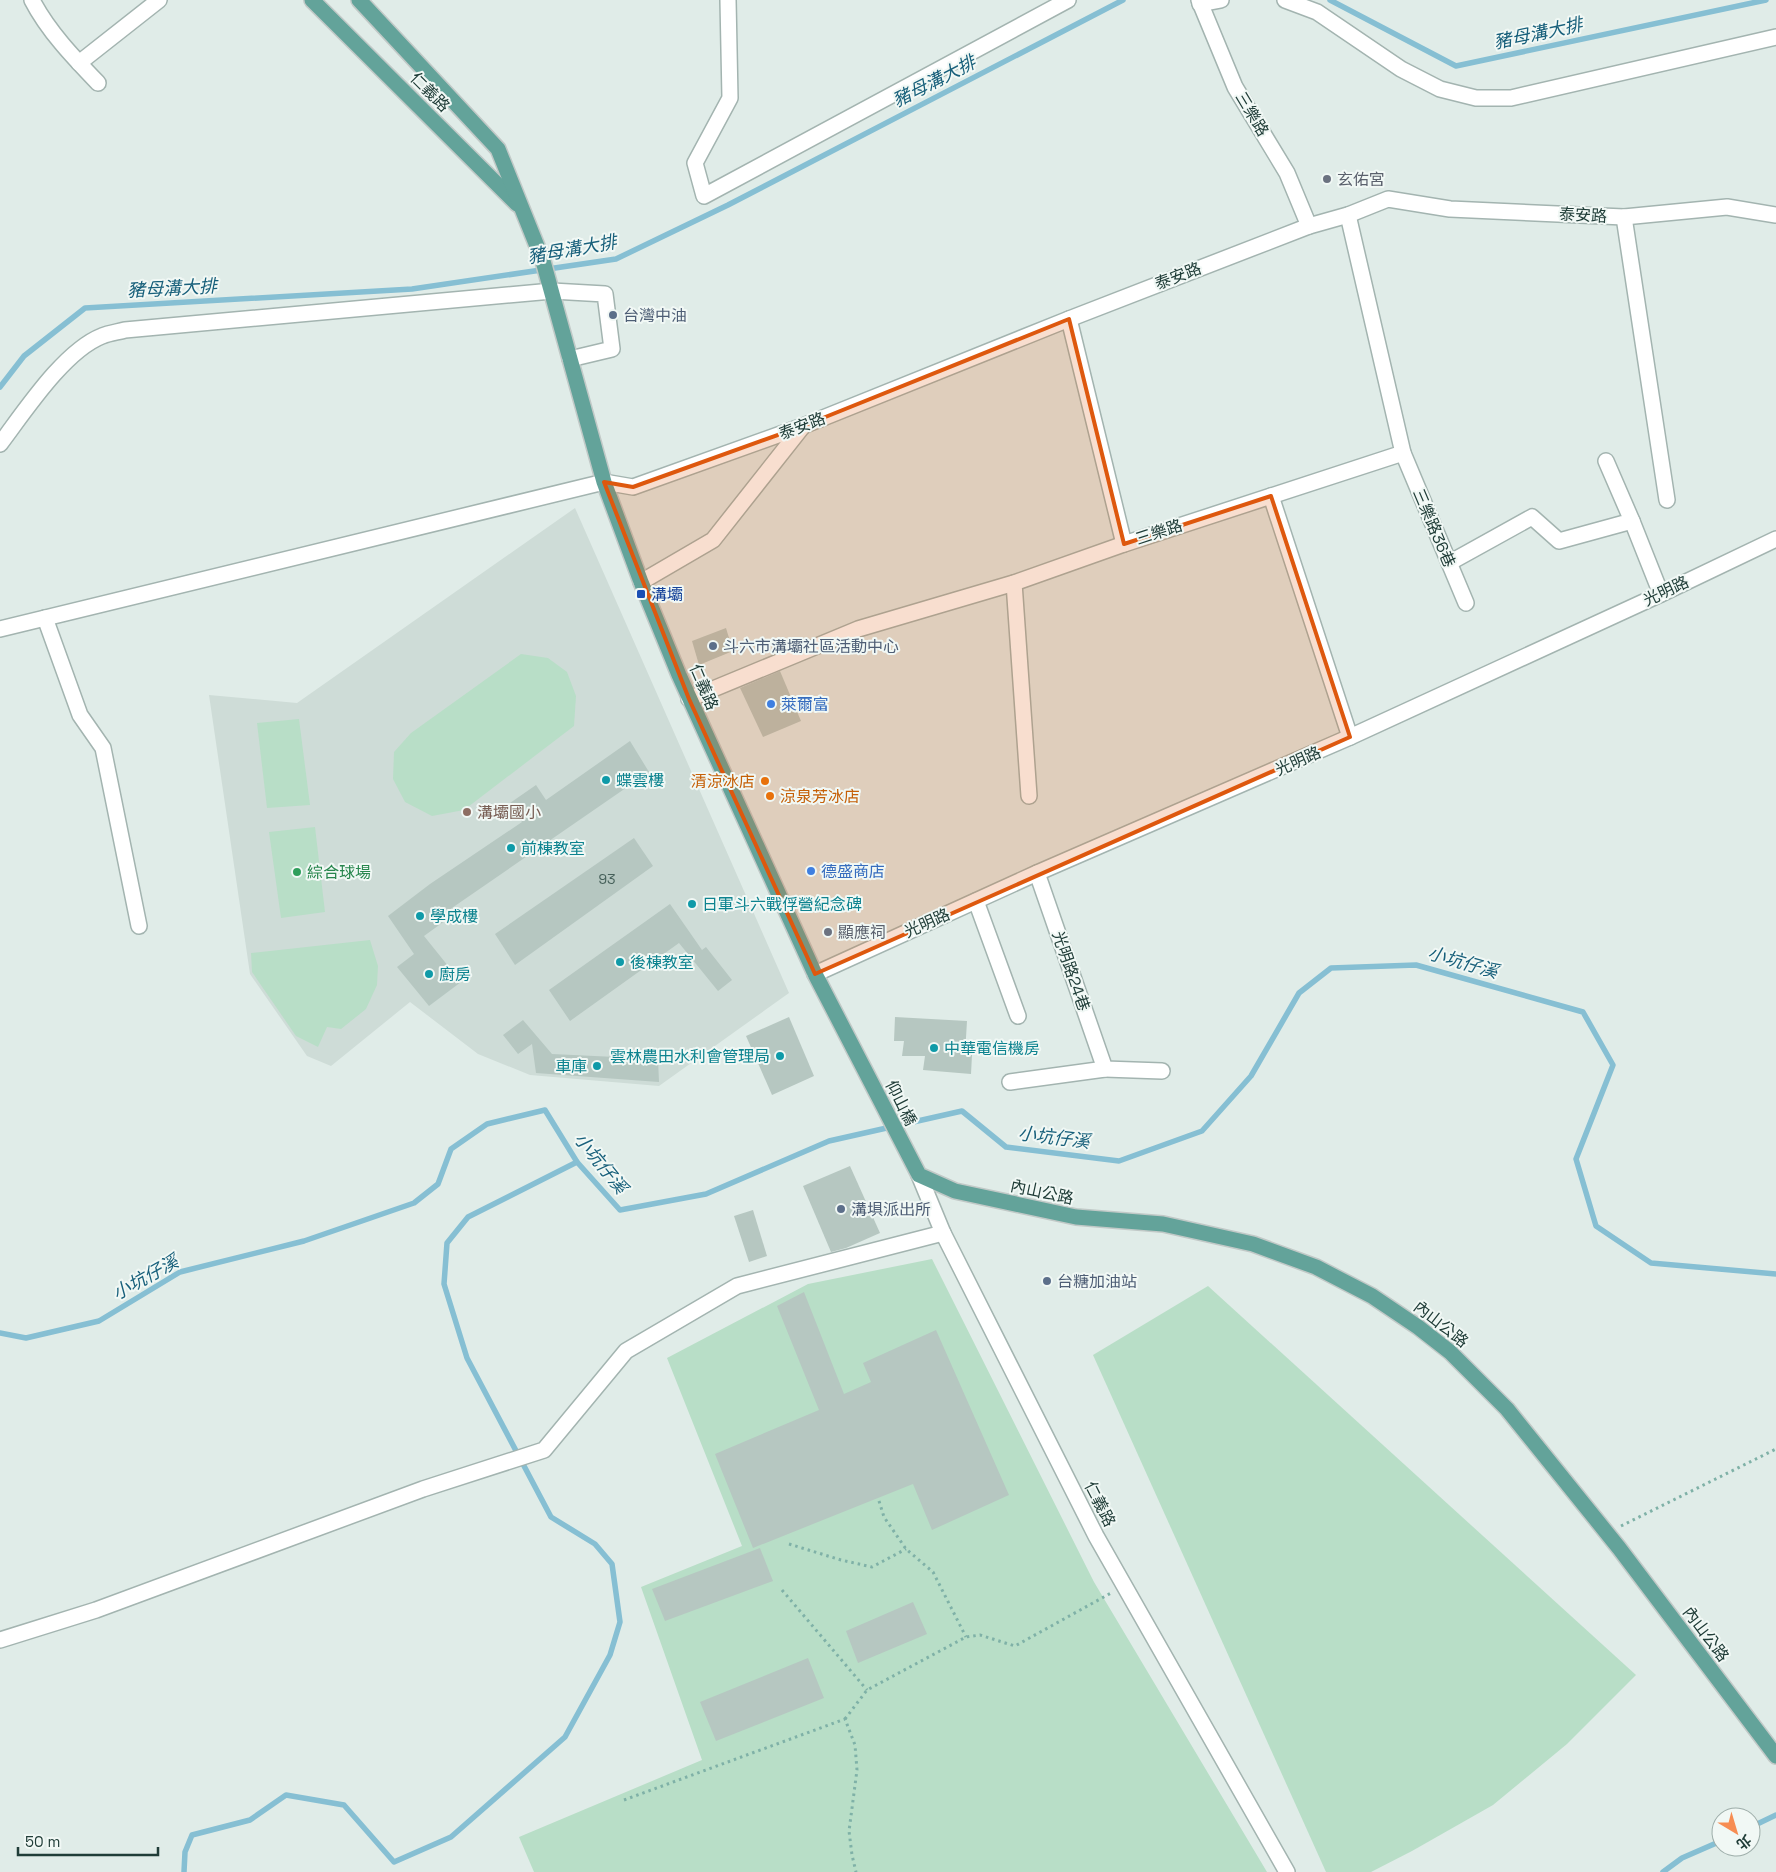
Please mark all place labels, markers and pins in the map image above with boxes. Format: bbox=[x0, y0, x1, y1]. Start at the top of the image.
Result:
place label: 玄佑宮 bbox=[1337, 169, 1385, 190]
marker: 玄佑宮 bbox=[1321, 173, 1333, 185]
place label: 台灣中油 bbox=[623, 305, 687, 326]
marker: 台灣中油 bbox=[607, 309, 619, 321]
place label: 溝壩 bbox=[651, 584, 683, 605]
marker: 溝壩 bbox=[635, 588, 647, 600]
place label: 斗六市溝壩社區活動中心 bbox=[723, 636, 899, 657]
marker: 斗六市溝壩社區活動中心 bbox=[707, 640, 719, 652]
place label: 萊爾富 bbox=[781, 694, 829, 715]
marker: 萊爾富 bbox=[765, 698, 777, 710]
place label: 蝶雲樓 bbox=[616, 770, 664, 791]
place label: 清涼冰店 bbox=[691, 771, 755, 792]
marker: 蝶雲樓 bbox=[600, 774, 612, 786]
marker: 清涼冰店 bbox=[759, 775, 771, 787]
place label: 涼泉芳冰店 bbox=[780, 786, 860, 807]
marker: 涼泉芳冰店 bbox=[764, 790, 776, 802]
place label: 溝壩國小 bbox=[477, 802, 541, 823]
marker: 溝壩國小 bbox=[461, 806, 473, 818]
place label: 前棟教室 bbox=[521, 838, 585, 859]
marker: 前棟教室 bbox=[505, 842, 517, 854]
place label: 德盛商店 bbox=[821, 861, 885, 882]
place label: 綜合球場 bbox=[307, 862, 371, 883]
marker: 德盛商店 bbox=[805, 865, 817, 877]
marker: 綜合球場 bbox=[291, 866, 303, 878]
place label: 日軍斗六戰俘營紀念碑 bbox=[702, 894, 862, 915]
marker: 日軍斗六戰俘營紀念碑 bbox=[686, 898, 698, 910]
place label: 學成樓 bbox=[430, 906, 478, 927]
marker: 學成樓 bbox=[414, 910, 426, 922]
place label: 顯應祠 bbox=[838, 922, 886, 943]
marker: 顯應祠 bbox=[822, 926, 834, 938]
place label: 後棟教室 bbox=[630, 952, 694, 973]
marker: 後棟教室 bbox=[614, 956, 626, 968]
place label: 廚房 bbox=[439, 964, 471, 985]
marker: 廚房 bbox=[423, 968, 435, 980]
place label: 中華電信機房 bbox=[944, 1038, 1040, 1059]
marker: 中華電信機房 bbox=[928, 1042, 940, 1054]
place label: 雲林農田水利會管理局 bbox=[610, 1046, 770, 1067]
marker: 雲林農田水利會管理局 bbox=[774, 1050, 786, 1062]
place label: 車庫 bbox=[555, 1056, 587, 1077]
marker: 車庫 bbox=[591, 1060, 603, 1072]
place label: 溝埧派出所 bbox=[851, 1199, 931, 1220]
marker: 溝埧派出所 bbox=[835, 1203, 847, 1215]
place label: 台糖加油站 bbox=[1057, 1271, 1137, 1292]
marker: 台糖加油站 bbox=[1041, 1275, 1053, 1287]

